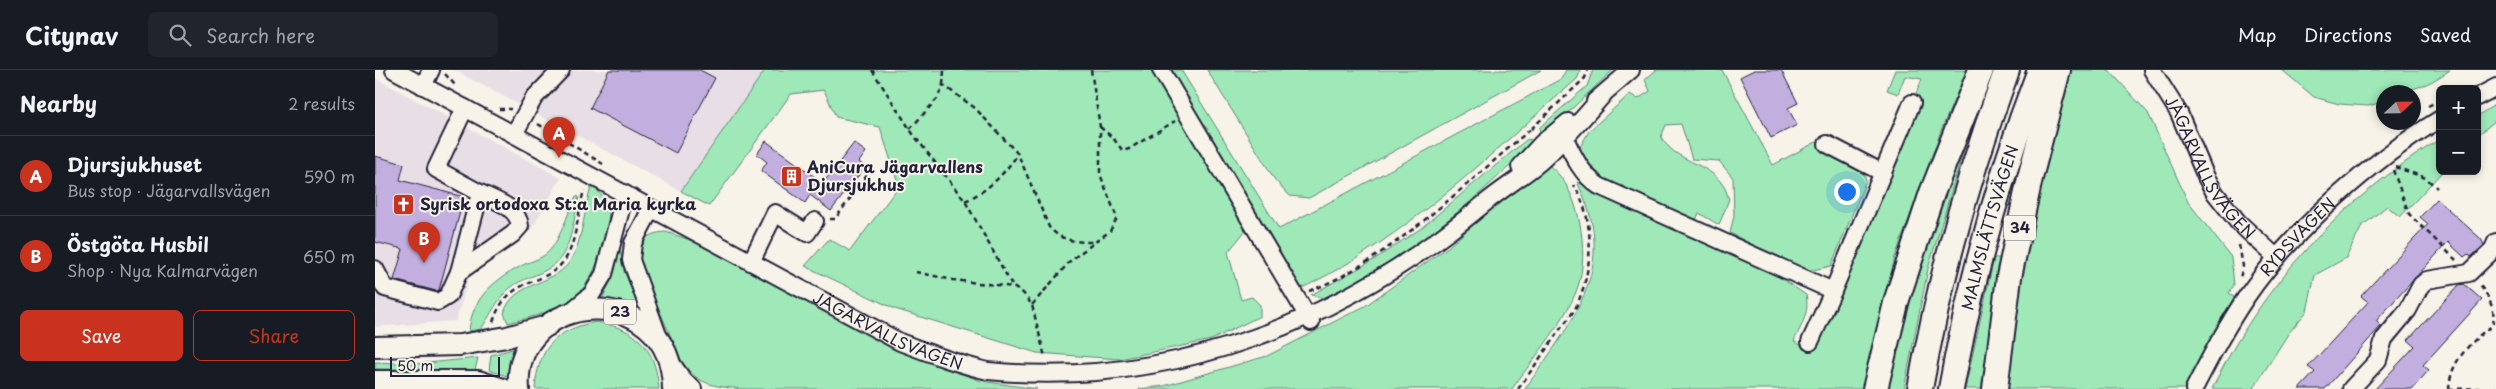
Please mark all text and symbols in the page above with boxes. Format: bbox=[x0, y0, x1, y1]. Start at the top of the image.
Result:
search box bbox=[148, 12, 498, 57]
text: Citynav bbox=[25, 17, 118, 53]
icon: search bbox=[166, 21, 194, 49]
text: Search here bbox=[206, 21, 315, 49]
text: Map bbox=[2238, 21, 2276, 48]
text: Directions bbox=[2304, 21, 2392, 48]
text: Saved bbox=[2420, 21, 2471, 48]
north arrow bbox=[2376, 85, 2421, 130]
map controls bbox=[2436, 85, 2481, 175]
button: + bbox=[2436, 85, 2481, 130]
text: Nearby bbox=[20, 87, 97, 119]
street label: JÄGARVALLSVÄGEN bbox=[2160, 90, 2262, 244]
text: 2 results bbox=[288, 91, 355, 115]
pin: A bbox=[543, 117, 575, 158]
button: − bbox=[2436, 130, 2481, 175]
street label: MALMSLÄTTSVÄGEN bbox=[1955, 142, 2023, 312]
text: Djursjukhuset bbox=[67, 150, 202, 178]
place label: AniCura Jägarvallens Djursjukhus bbox=[806, 154, 983, 196]
text: A bbox=[30, 164, 42, 188]
text: 590 m bbox=[303, 164, 355, 188]
building icon: AniCura Jägarvallens Djursjukhus bbox=[779, 164, 803, 188]
text: Bus stop · Jägarvallsvägen bbox=[67, 178, 270, 202]
your location bbox=[1834, 179, 1860, 205]
place label: Syrisk ortodoxa St:a Maria kyrka bbox=[420, 191, 696, 215]
street label: RYDSVÄGEN bbox=[2253, 191, 2340, 281]
church icon: Syrisk ortodoxa St:a Maria kyrka bbox=[392, 192, 416, 216]
road number: 34 bbox=[2004, 216, 2036, 240]
pin: B bbox=[408, 222, 440, 263]
text: Östgöta Husbil bbox=[67, 230, 209, 258]
text: B bbox=[31, 244, 41, 268]
text: 650 m bbox=[303, 244, 355, 268]
text: Shop · Nya Kalmarvägen bbox=[67, 258, 258, 282]
street label: JÄGARVALLSVÄGEN bbox=[809, 285, 966, 375]
road number: 23 bbox=[604, 300, 636, 324]
button: Save bbox=[20, 310, 183, 361]
button: Share bbox=[193, 310, 355, 361]
scale bar bbox=[390, 354, 500, 377]
text: 50 m bbox=[397, 355, 433, 376]

